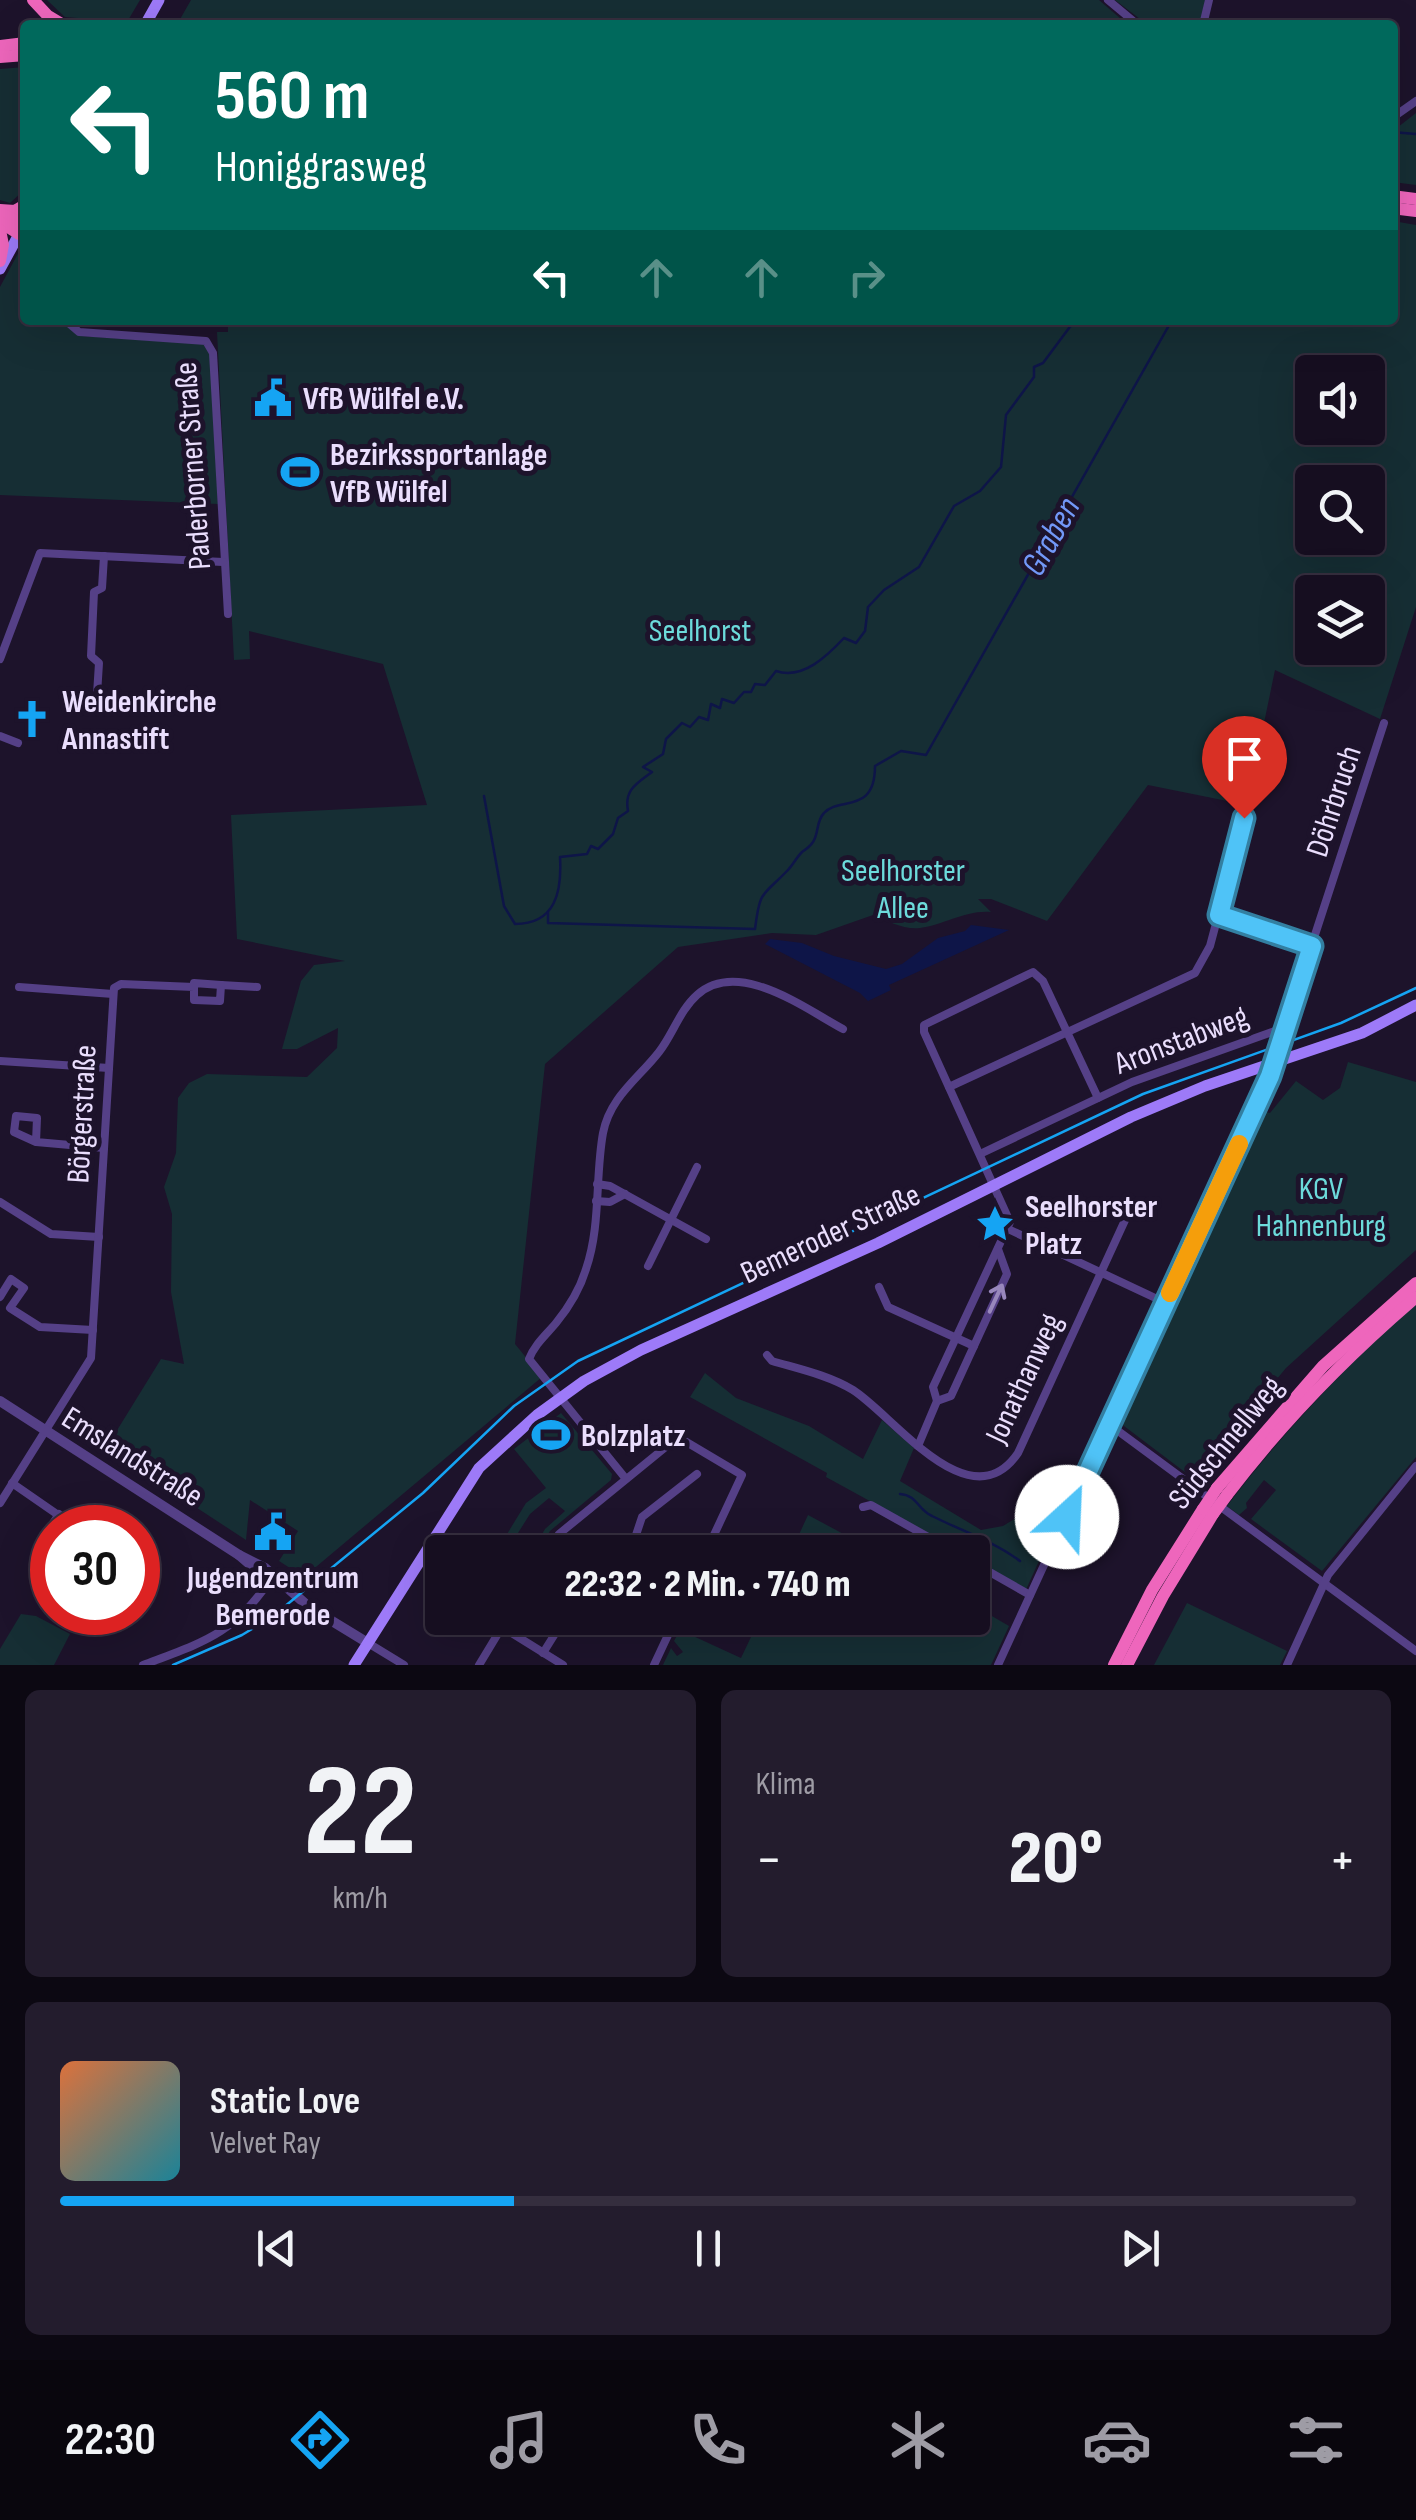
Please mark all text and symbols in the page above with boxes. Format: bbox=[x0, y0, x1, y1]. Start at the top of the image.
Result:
text: 560 m bbox=[215, 55, 369, 139]
icon: left bbox=[50, 60, 180, 190]
text: Honiggrasweg bbox=[215, 140, 427, 195]
icon: left bbox=[524, 250, 579, 305]
icon: ahead bbox=[629, 250, 684, 305]
icon: ahead bbox=[734, 250, 789, 305]
icon: right bbox=[839, 250, 894, 305]
map controls bbox=[1295, 355, 1385, 665]
button: sound bbox=[1295, 355, 1385, 445]
street label: Paderborner Straße bbox=[167, 361, 220, 571]
public building icon: VfB Wülfel e.V. bbox=[252, 377, 294, 419]
place label: VfB Wülfel e.V. bbox=[303, 380, 464, 419]
place label: Bezirkssportanlage VfB Wülfel bbox=[330, 436, 548, 512]
sports icon: Bezirkssportanlage VfB Wülfel bbox=[279, 451, 321, 493]
button: search bbox=[1295, 465, 1385, 555]
water label: Graben bbox=[1012, 490, 1090, 584]
button: layers bbox=[1295, 575, 1385, 665]
park label: Seelhorst bbox=[649, 612, 751, 651]
place label: Weidenkirche Annastift bbox=[61, 683, 217, 759]
church icon: Weidenkirche Annastift bbox=[11, 698, 53, 740]
pin bbox=[1202, 716, 1287, 819]
icon: arrive bbox=[1217, 731, 1272, 786]
street label: Döhrbruch bbox=[1298, 741, 1371, 862]
park label: Seelhorster Allee bbox=[841, 852, 965, 928]
street label: Aronstabweg bbox=[1108, 997, 1254, 1084]
street label: Börgerstraße bbox=[59, 1044, 106, 1184]
park label: KGV Hahnenburg bbox=[1256, 1170, 1386, 1246]
street label: Bemeroder Straße bbox=[735, 1176, 927, 1293]
place label: Seelhorster Platz bbox=[1025, 1188, 1157, 1264]
place icon: Seelhorster Platz bbox=[974, 1203, 1016, 1245]
one-way arrow bbox=[988, 1284, 1007, 1314]
street label: Jonathanweg bbox=[977, 1307, 1071, 1451]
street label: Südschnellweg bbox=[1161, 1368, 1292, 1518]
street label: Emslandstraße bbox=[54, 1399, 210, 1516]
sports icon: Bolzplatz bbox=[530, 1414, 572, 1456]
place label: Bolzplatz bbox=[581, 1417, 685, 1456]
position arrow bbox=[1015, 1465, 1119, 1569]
speed limit sign: 30 bbox=[30, 1505, 160, 1635]
public building icon: Jugendzentrum Bemerode bbox=[252, 1511, 294, 1553]
place label: Jugendzentrum Bemerode bbox=[186, 1559, 359, 1635]
text: 22:32 · 2 Min. · 740 m bbox=[564, 1562, 851, 1607]
text: 22 bbox=[303, 1736, 417, 1892]
text: Klima bbox=[756, 1765, 816, 1804]
text: 20° bbox=[1009, 1814, 1103, 1905]
text: − bbox=[756, 1827, 782, 1894]
text: + bbox=[1329, 1827, 1356, 1894]
text: km/h bbox=[333, 1879, 388, 1918]
text: Static Love bbox=[210, 2079, 360, 2124]
text: Velvet Ray bbox=[210, 2124, 321, 2163]
icon: previous bbox=[249, 2221, 304, 2276]
icon: pause bbox=[681, 2221, 736, 2276]
icon: next bbox=[1113, 2221, 1168, 2276]
icon: directions bbox=[285, 2405, 355, 2475]
icon: music bbox=[484, 2405, 554, 2475]
icon: phone bbox=[683, 2405, 753, 2475]
icon: climate bbox=[883, 2405, 953, 2475]
icon: car bbox=[1082, 2405, 1152, 2475]
icon: filters bbox=[1281, 2405, 1351, 2475]
text: 22:30 bbox=[65, 2413, 156, 2468]

